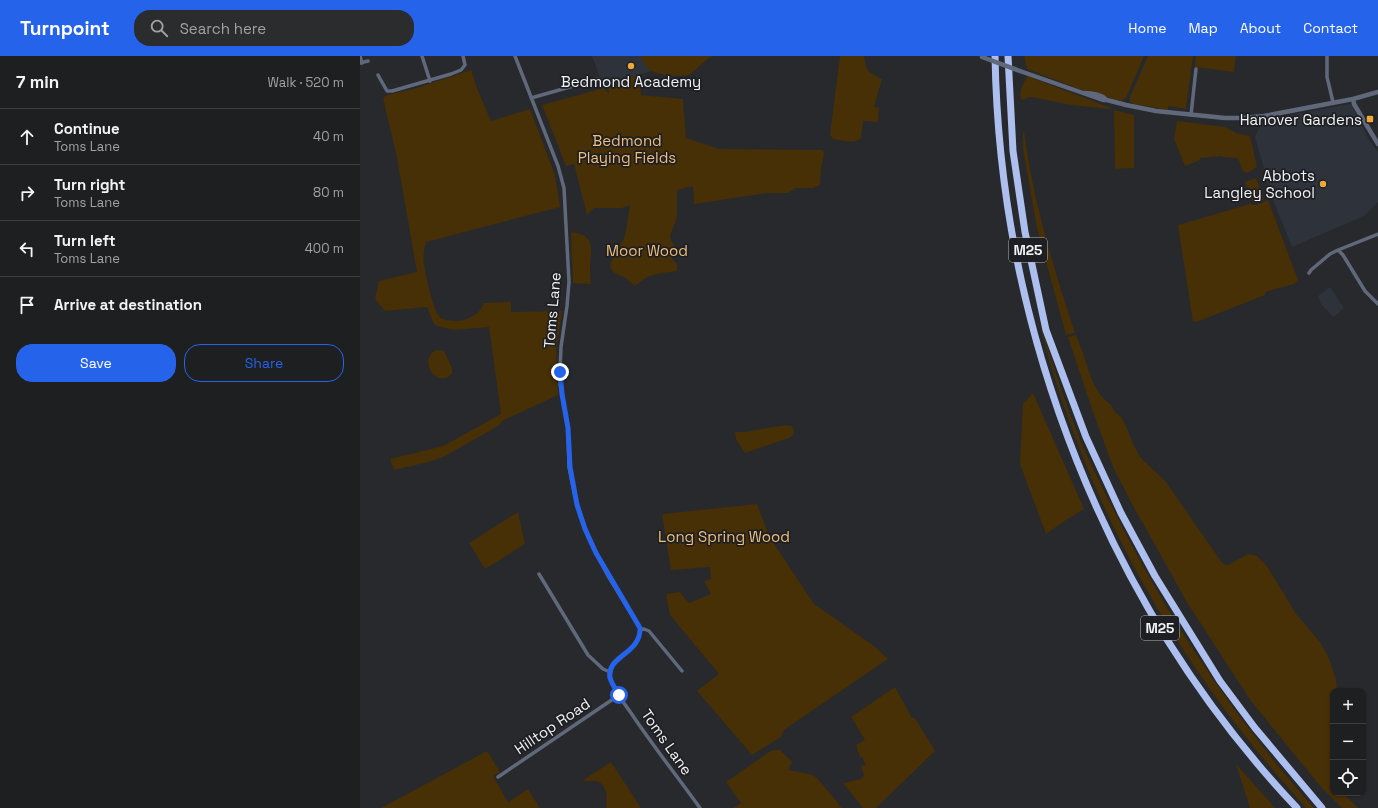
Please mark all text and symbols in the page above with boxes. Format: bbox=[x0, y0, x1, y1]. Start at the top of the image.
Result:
search box bbox=[134, 10, 414, 46]
text: Turnpoint bbox=[20, 16, 110, 41]
icon: search bbox=[148, 17, 170, 39]
text: Search here bbox=[180, 19, 266, 38]
text: Home bbox=[1128, 19, 1166, 37]
text: Map bbox=[1188, 19, 1218, 37]
text: About bbox=[1240, 19, 1281, 37]
text: Contact bbox=[1303, 19, 1358, 37]
marker: Bedmond Academy bbox=[626, 61, 636, 71]
text: 7 min bbox=[16, 71, 59, 93]
place label: Bedmond Academy bbox=[561, 72, 701, 91]
text: Walk · 520 m bbox=[268, 74, 344, 91]
place label: Hanover Gardens bbox=[1240, 110, 1362, 129]
marker: Hanover Gardens bbox=[1365, 114, 1375, 124]
text: Continue bbox=[54, 119, 120, 138]
icon: ahead bbox=[16, 126, 38, 148]
text: 40 m bbox=[313, 128, 344, 145]
park label: Bedmond Playing Fields bbox=[578, 131, 676, 167]
text: Toms Lane bbox=[54, 138, 120, 155]
place label: Abbots Langley School bbox=[1204, 166, 1315, 202]
text: Turn right bbox=[54, 175, 125, 194]
marker: Abbots Langley School bbox=[1318, 179, 1328, 189]
icon: right bbox=[16, 182, 38, 204]
text: 80 m bbox=[313, 184, 344, 201]
text: Toms Lane bbox=[54, 194, 120, 211]
text: Turn left bbox=[54, 231, 116, 250]
icon: left bbox=[16, 238, 38, 260]
road number: M25 bbox=[1009, 238, 1047, 262]
text: 400 m bbox=[305, 240, 344, 257]
park label: Moor Wood bbox=[606, 241, 688, 260]
text: Toms Lane bbox=[54, 250, 120, 267]
street label: Toms Lane bbox=[539, 271, 565, 349]
icon: arrive bbox=[16, 294, 38, 316]
text: Arrive at destination bbox=[54, 295, 202, 314]
button: Save bbox=[16, 344, 176, 382]
button: Share bbox=[184, 344, 344, 382]
route end bbox=[551, 363, 569, 381]
park label: Long Spring Wood bbox=[658, 527, 790, 546]
road number: M25 bbox=[1141, 616, 1179, 640]
route start bbox=[610, 686, 628, 704]
map controls bbox=[1330, 688, 1366, 796]
button: + bbox=[1330, 688, 1366, 724]
street label: Hilltop Road bbox=[511, 694, 593, 758]
street label: Toms Lane bbox=[637, 705, 697, 779]
button: − bbox=[1330, 724, 1366, 760]
button: locate bbox=[1330, 760, 1366, 796]

